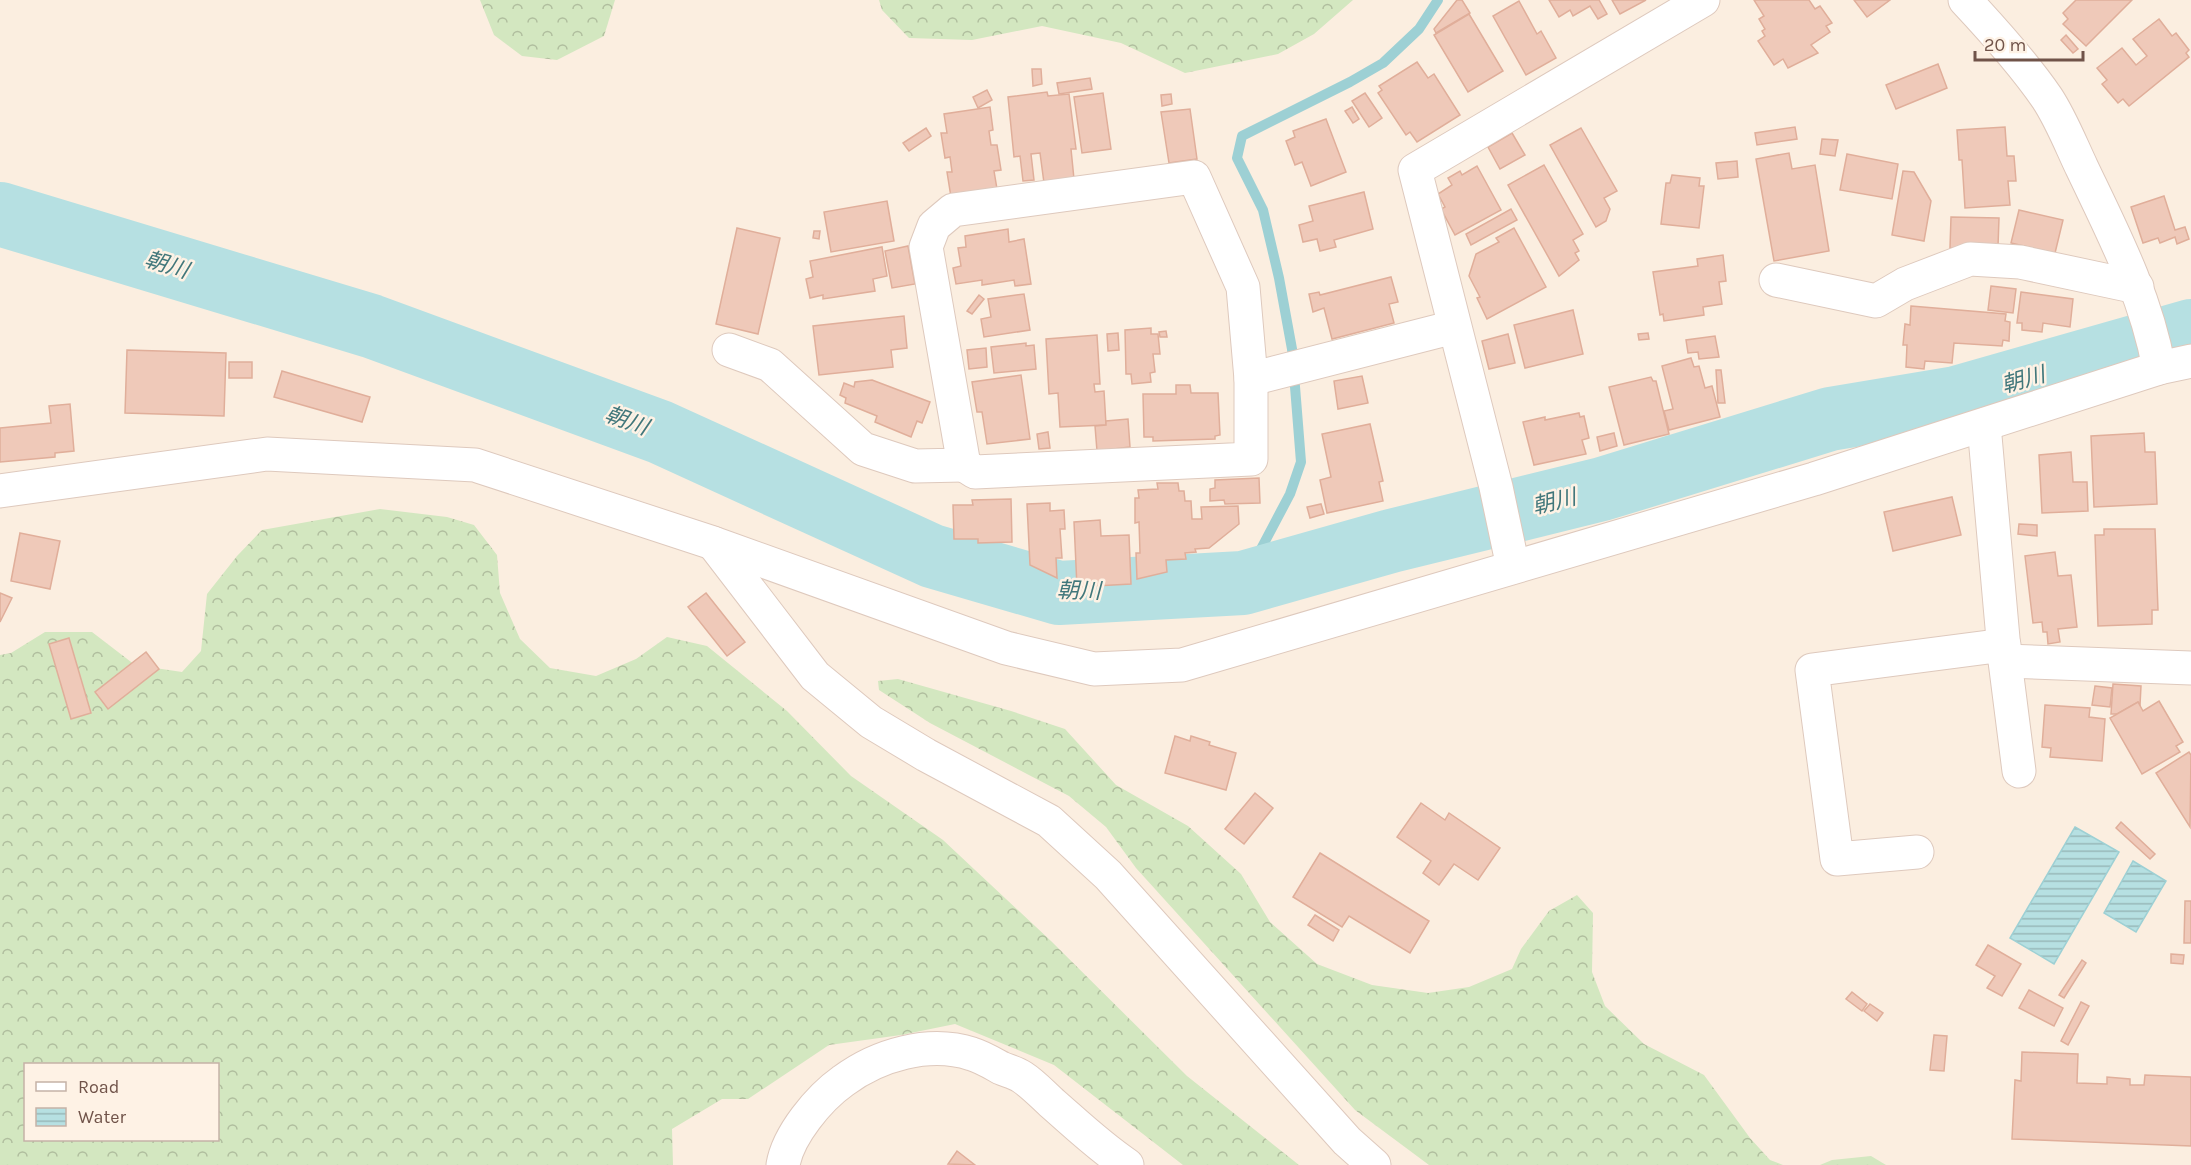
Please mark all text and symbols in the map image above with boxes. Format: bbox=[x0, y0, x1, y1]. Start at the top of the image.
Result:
scale bar bbox=[1975, 24, 2083, 62]
text: 20 m bbox=[1984, 34, 2026, 56]
water label: 朝川 bbox=[142, 246, 193, 284]
water label: 朝川 bbox=[1999, 361, 2050, 399]
water label: 朝川 bbox=[602, 401, 654, 441]
water label: 朝川 bbox=[1530, 484, 1581, 520]
water label: 朝川 bbox=[1057, 578, 1103, 604]
legend bbox=[24, 1063, 219, 1141]
text: Road bbox=[78, 1076, 119, 1098]
text: Water bbox=[78, 1106, 126, 1128]

